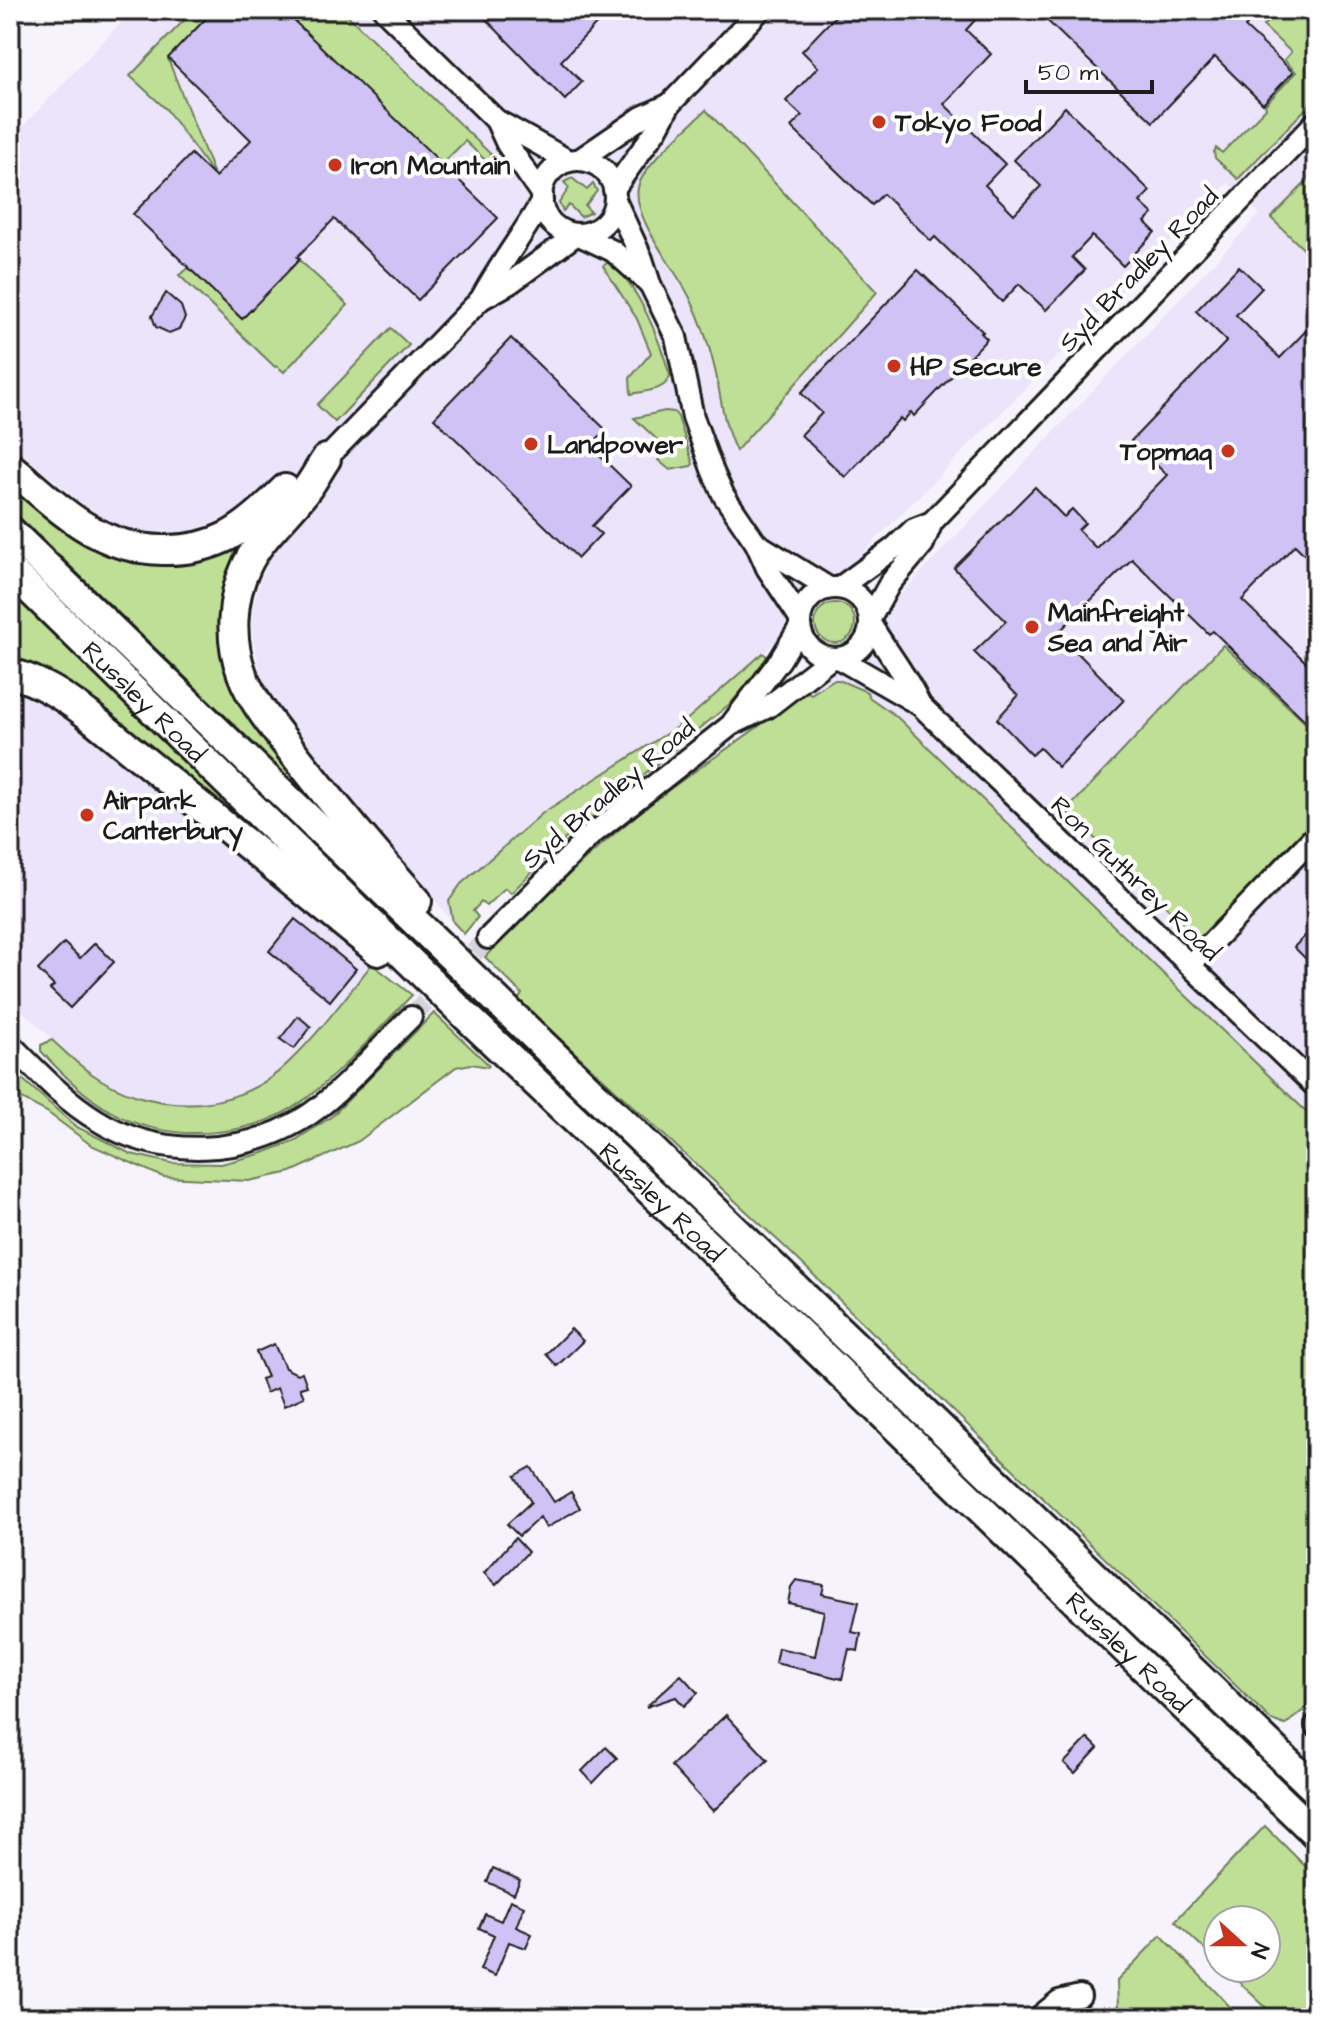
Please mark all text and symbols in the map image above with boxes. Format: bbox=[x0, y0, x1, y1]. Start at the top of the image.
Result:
scale bar bbox=[1026, 44, 1152, 94]
text: 50 m bbox=[1038, 56, 1099, 90]
place label: Tokyo Food bbox=[894, 105, 1042, 144]
marker: Tokyo Food bbox=[870, 113, 888, 131]
place label: Iron Mountain bbox=[351, 148, 510, 184]
marker: Iron Mountain bbox=[326, 156, 344, 174]
street label: Syd Bradley Road bbox=[1051, 179, 1228, 362]
place label: HP Secure bbox=[910, 349, 1042, 385]
marker: HP Secure bbox=[885, 357, 903, 375]
place label: Landpower bbox=[547, 427, 684, 463]
place label: Topmaq bbox=[1119, 434, 1213, 470]
marker: Landpower bbox=[522, 435, 540, 453]
marker: Topmaq bbox=[1219, 442, 1237, 460]
place label: Mainfreight Sea and Air bbox=[1047, 595, 1188, 661]
marker: Mainfreight Sea and Air bbox=[1023, 618, 1041, 636]
street label: Russley Road bbox=[74, 633, 214, 771]
street label: Syd Bradley Road bbox=[514, 710, 704, 879]
place label: Airpark Canterbury bbox=[103, 783, 244, 852]
street label: Ron Guthrey Road bbox=[1041, 788, 1228, 971]
marker: Airpark Canterbury bbox=[78, 806, 96, 824]
street label: Russley Road bbox=[591, 1134, 732, 1271]
street label: Russley Road bbox=[1057, 1584, 1198, 1721]
north arrow bbox=[1202, 1904, 1282, 1984]
text: N bbox=[1242, 1939, 1276, 1963]

